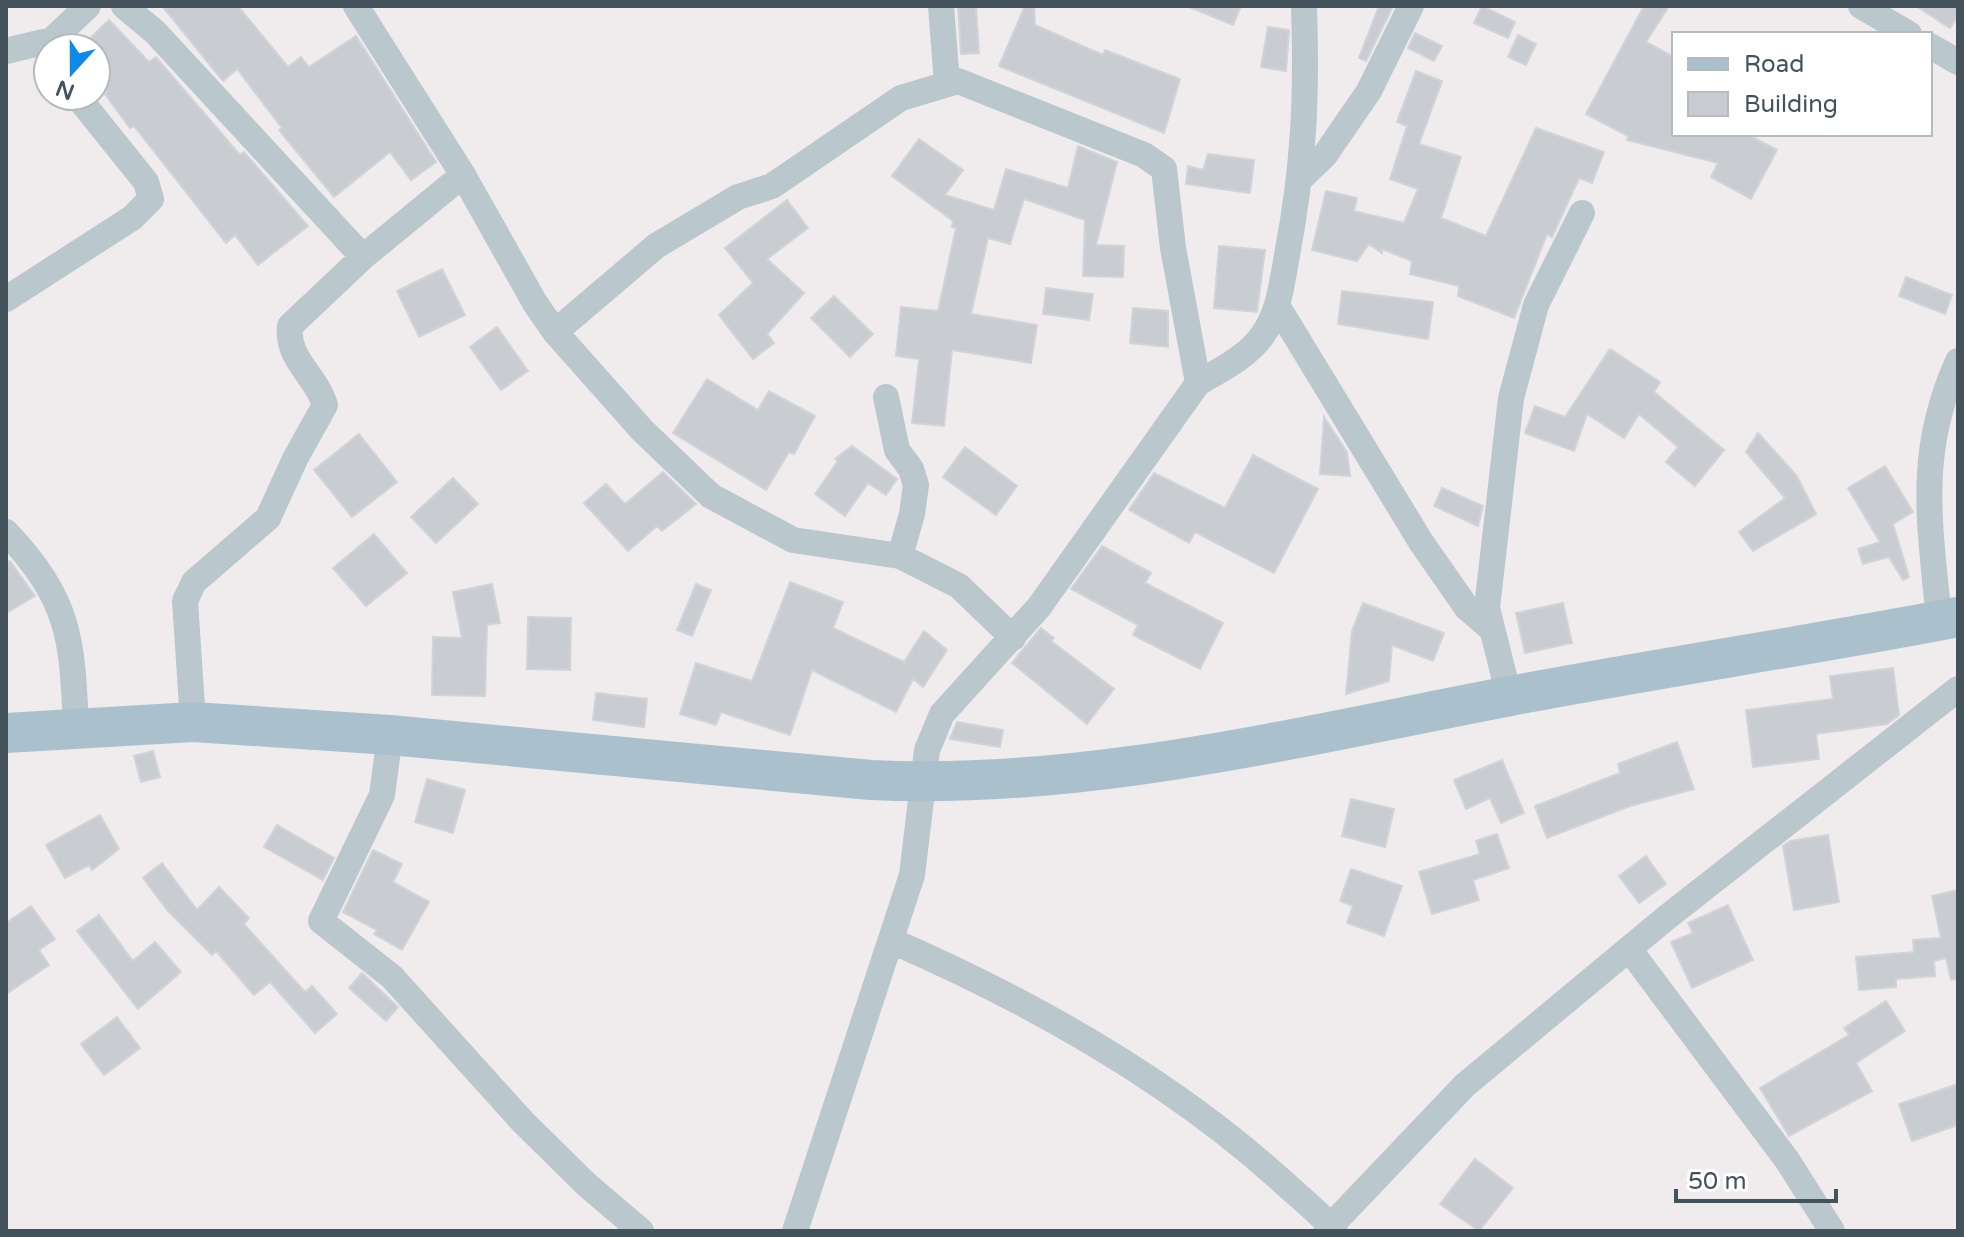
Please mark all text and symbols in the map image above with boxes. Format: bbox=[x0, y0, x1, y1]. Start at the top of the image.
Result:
north arrow bbox=[32, 32, 112, 112]
legend bbox=[1672, 32, 1932, 136]
text: Road bbox=[1744, 50, 1804, 79]
text: N bbox=[52, 74, 78, 105]
text: Building bbox=[1744, 90, 1838, 119]
scale bar bbox=[1676, 1153, 1836, 1203]
text: 50 m bbox=[1688, 1167, 1746, 1196]

